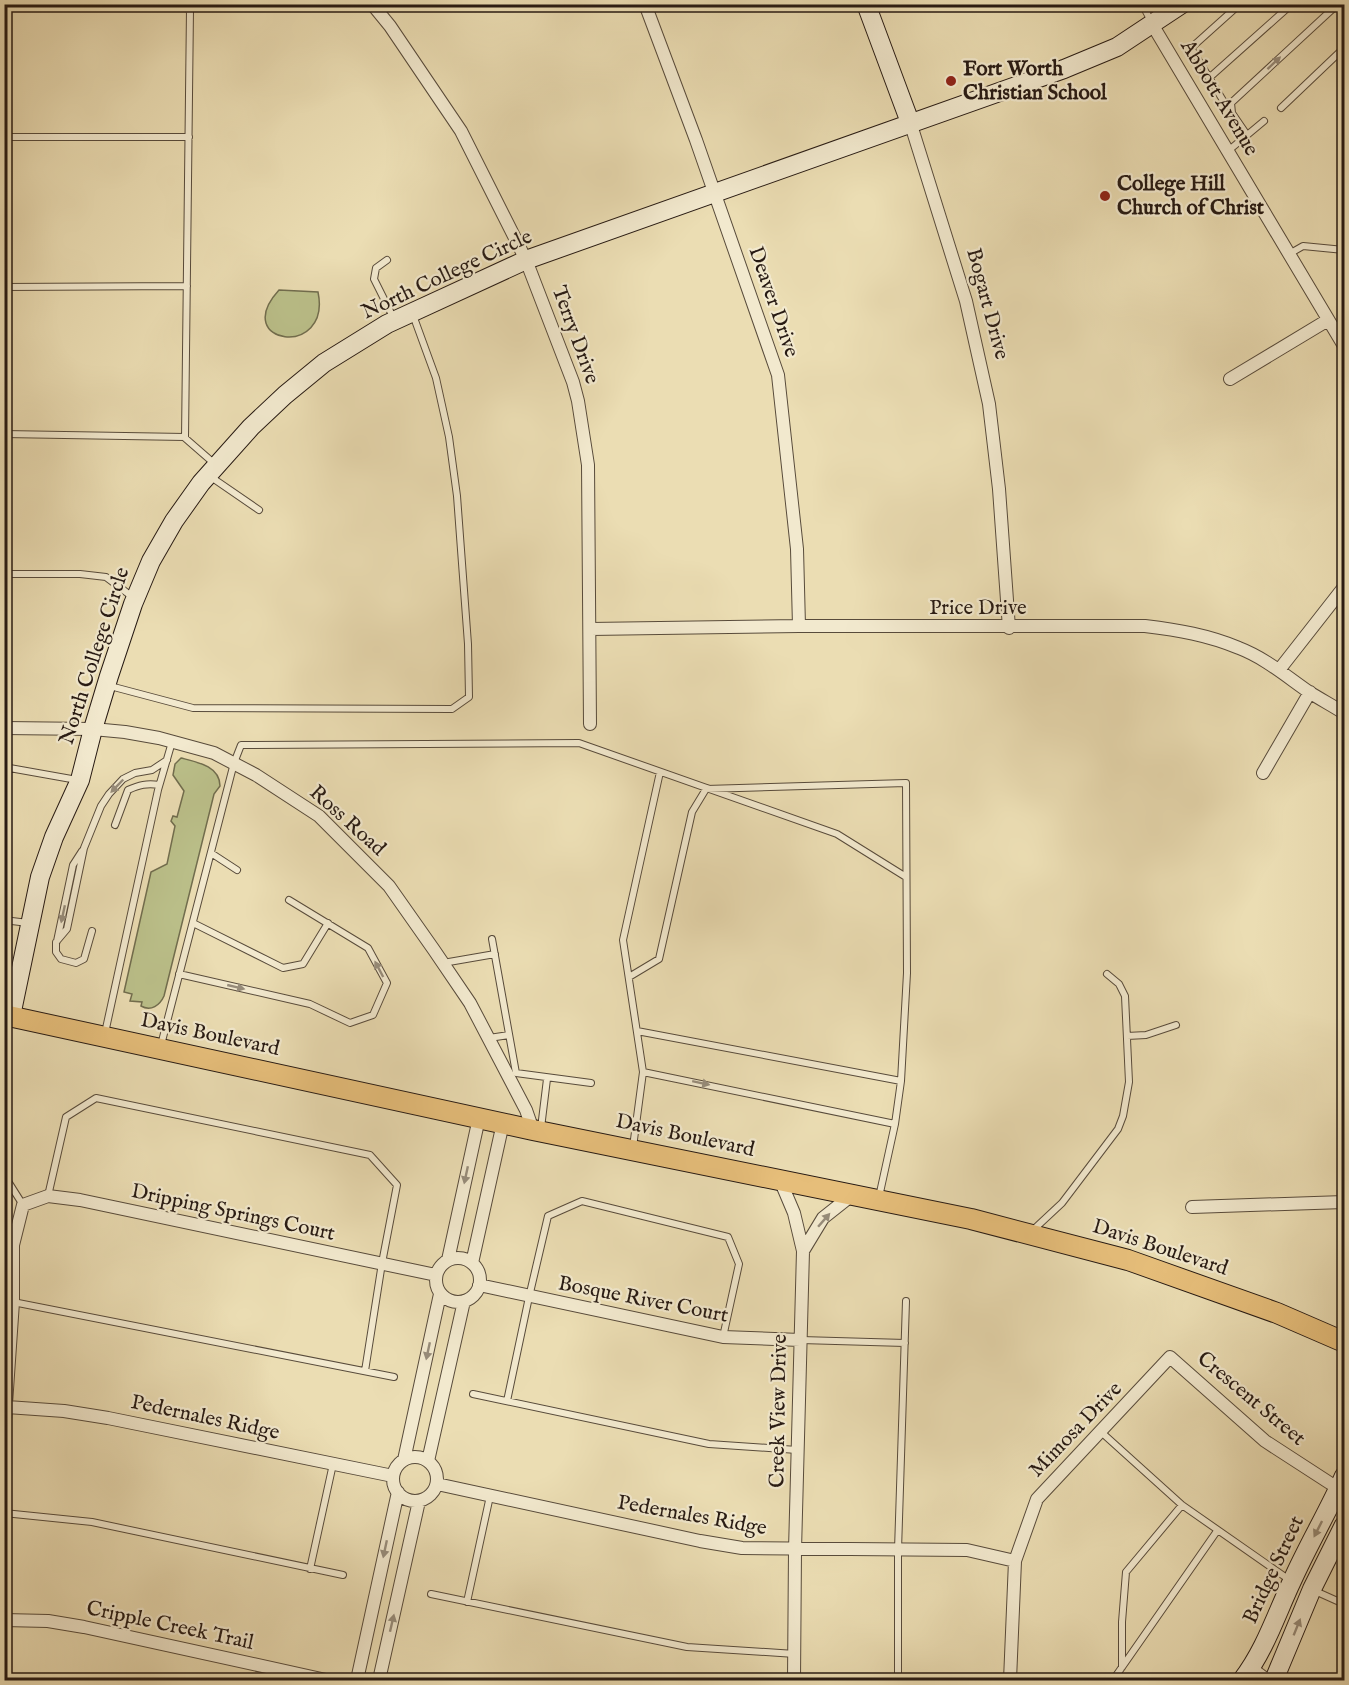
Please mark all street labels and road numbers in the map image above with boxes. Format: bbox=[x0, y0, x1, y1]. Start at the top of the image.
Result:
street label: Abbott Avenue bbox=[1173, 34, 1265, 161]
street label: North College Circle bbox=[357, 224, 537, 326]
street label: Deaver Drive bbox=[741, 243, 805, 361]
street label: Bogart Drive bbox=[959, 245, 1015, 363]
street label: Terry Drive bbox=[545, 282, 605, 388]
street label: North College Circle bbox=[54, 564, 137, 748]
street label: Price Drive bbox=[929, 595, 1027, 622]
street label: Ross Road bbox=[303, 780, 392, 863]
street label: Davis Boulevard bbox=[138, 1007, 283, 1063]
street label: Davis Boulevard bbox=[613, 1108, 758, 1164]
street label: Dripping Springs Court bbox=[129, 1178, 337, 1248]
street label: Davis Boulevard bbox=[1089, 1213, 1232, 1283]
street label: Bosque River Court bbox=[556, 1270, 730, 1330]
street label: Creek View Drive bbox=[764, 1333, 794, 1488]
street label: Crescent Street bbox=[1191, 1346, 1311, 1452]
street label: Mimosa Drive bbox=[1024, 1376, 1129, 1484]
street label: Pedernales Ridge bbox=[128, 1389, 282, 1447]
street label: Pedernales Ridge bbox=[615, 1490, 769, 1542]
street label: Bridge Street bbox=[1237, 1512, 1311, 1628]
street label: Cripple Creek Trail bbox=[84, 1595, 256, 1657]

